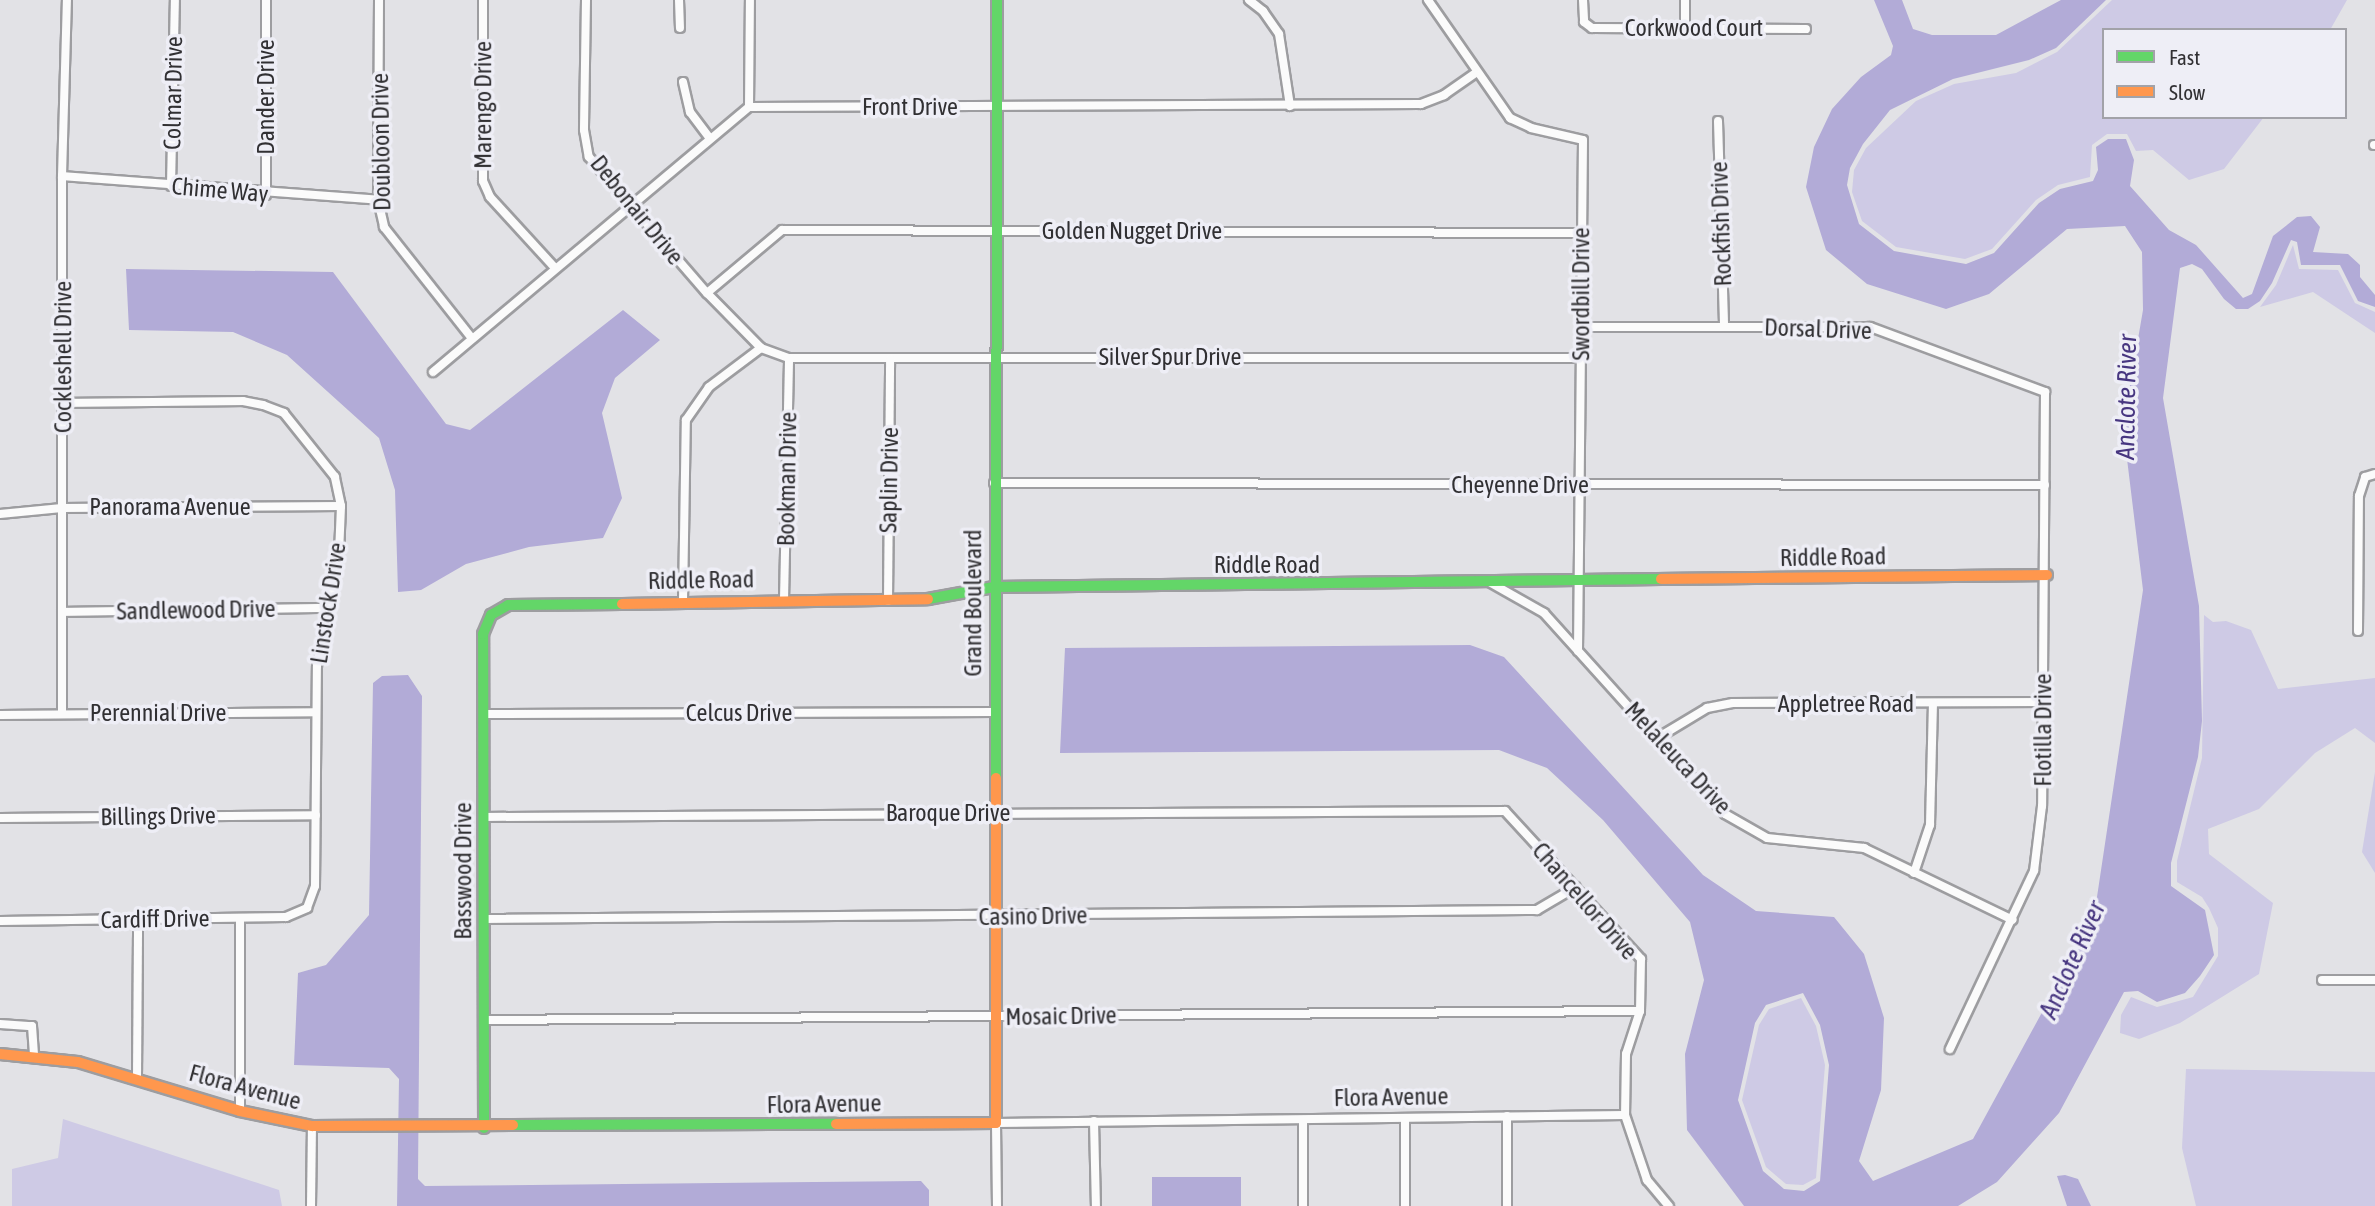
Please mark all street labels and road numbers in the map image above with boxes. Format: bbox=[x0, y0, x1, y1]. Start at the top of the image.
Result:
street label: Corkwood Court bbox=[1625, 14, 1763, 42]
street label: Colmar Drive bbox=[158, 36, 188, 150]
street label: Dander Drive bbox=[252, 39, 280, 155]
street label: Marengo Drive bbox=[469, 41, 497, 169]
street label: Doubloon Drive bbox=[365, 73, 397, 211]
street label: Front Drive bbox=[862, 93, 958, 121]
street label: Debonair Drive bbox=[584, 150, 690, 270]
street label: Rockfish Drive bbox=[1704, 161, 1738, 287]
street label: Chime Way bbox=[170, 171, 270, 209]
street label: Golden Nugget Drive bbox=[1042, 217, 1222, 245]
street label: Swordbill Drive bbox=[1567, 227, 1595, 361]
street label: Cockleshell Drive bbox=[49, 281, 77, 433]
street label: Dorsal Drive bbox=[1764, 313, 1872, 345]
street label: Silver Spur Drive bbox=[1099, 343, 1241, 371]
street label: Bookman Drive bbox=[771, 412, 803, 546]
street label: Saplin Drive bbox=[874, 427, 904, 533]
street label: Cheyenne Drive bbox=[1451, 471, 1589, 499]
street label: Panorama Avenue bbox=[89, 493, 251, 521]
street label: Grand Boulevard bbox=[959, 529, 987, 677]
street label: Linstock Drive bbox=[304, 540, 352, 666]
street label: Riddle Road bbox=[1780, 542, 1886, 572]
street label: Riddle Road bbox=[1214, 551, 1320, 579]
street label: Riddle Road bbox=[648, 565, 754, 595]
street label: Sandlewood Drive bbox=[116, 594, 276, 626]
street label: Flotilla Drive bbox=[2029, 673, 2057, 787]
street label: Appletree Road bbox=[1778, 690, 1914, 718]
street label: Melaleuca Drive bbox=[1619, 696, 1737, 820]
street label: Perennial Drive bbox=[90, 699, 226, 727]
street label: Celcus Drive bbox=[686, 699, 792, 727]
street label: Baroque Drive bbox=[886, 799, 1010, 827]
street label: Billings Drive bbox=[100, 801, 216, 831]
street label: Basswood Drive bbox=[449, 802, 477, 940]
street label: Chancellor Drive bbox=[1526, 837, 1644, 965]
street label: Casino Drive bbox=[978, 901, 1088, 931]
street label: Cardiff Drive bbox=[100, 904, 210, 934]
street label: Mosaic Drive bbox=[1005, 1001, 1117, 1031]
street label: Flora Avenue bbox=[186, 1058, 304, 1116]
street label: Flora Avenue bbox=[1333, 1082, 1449, 1112]
street label: Flora Avenue bbox=[766, 1089, 882, 1119]

